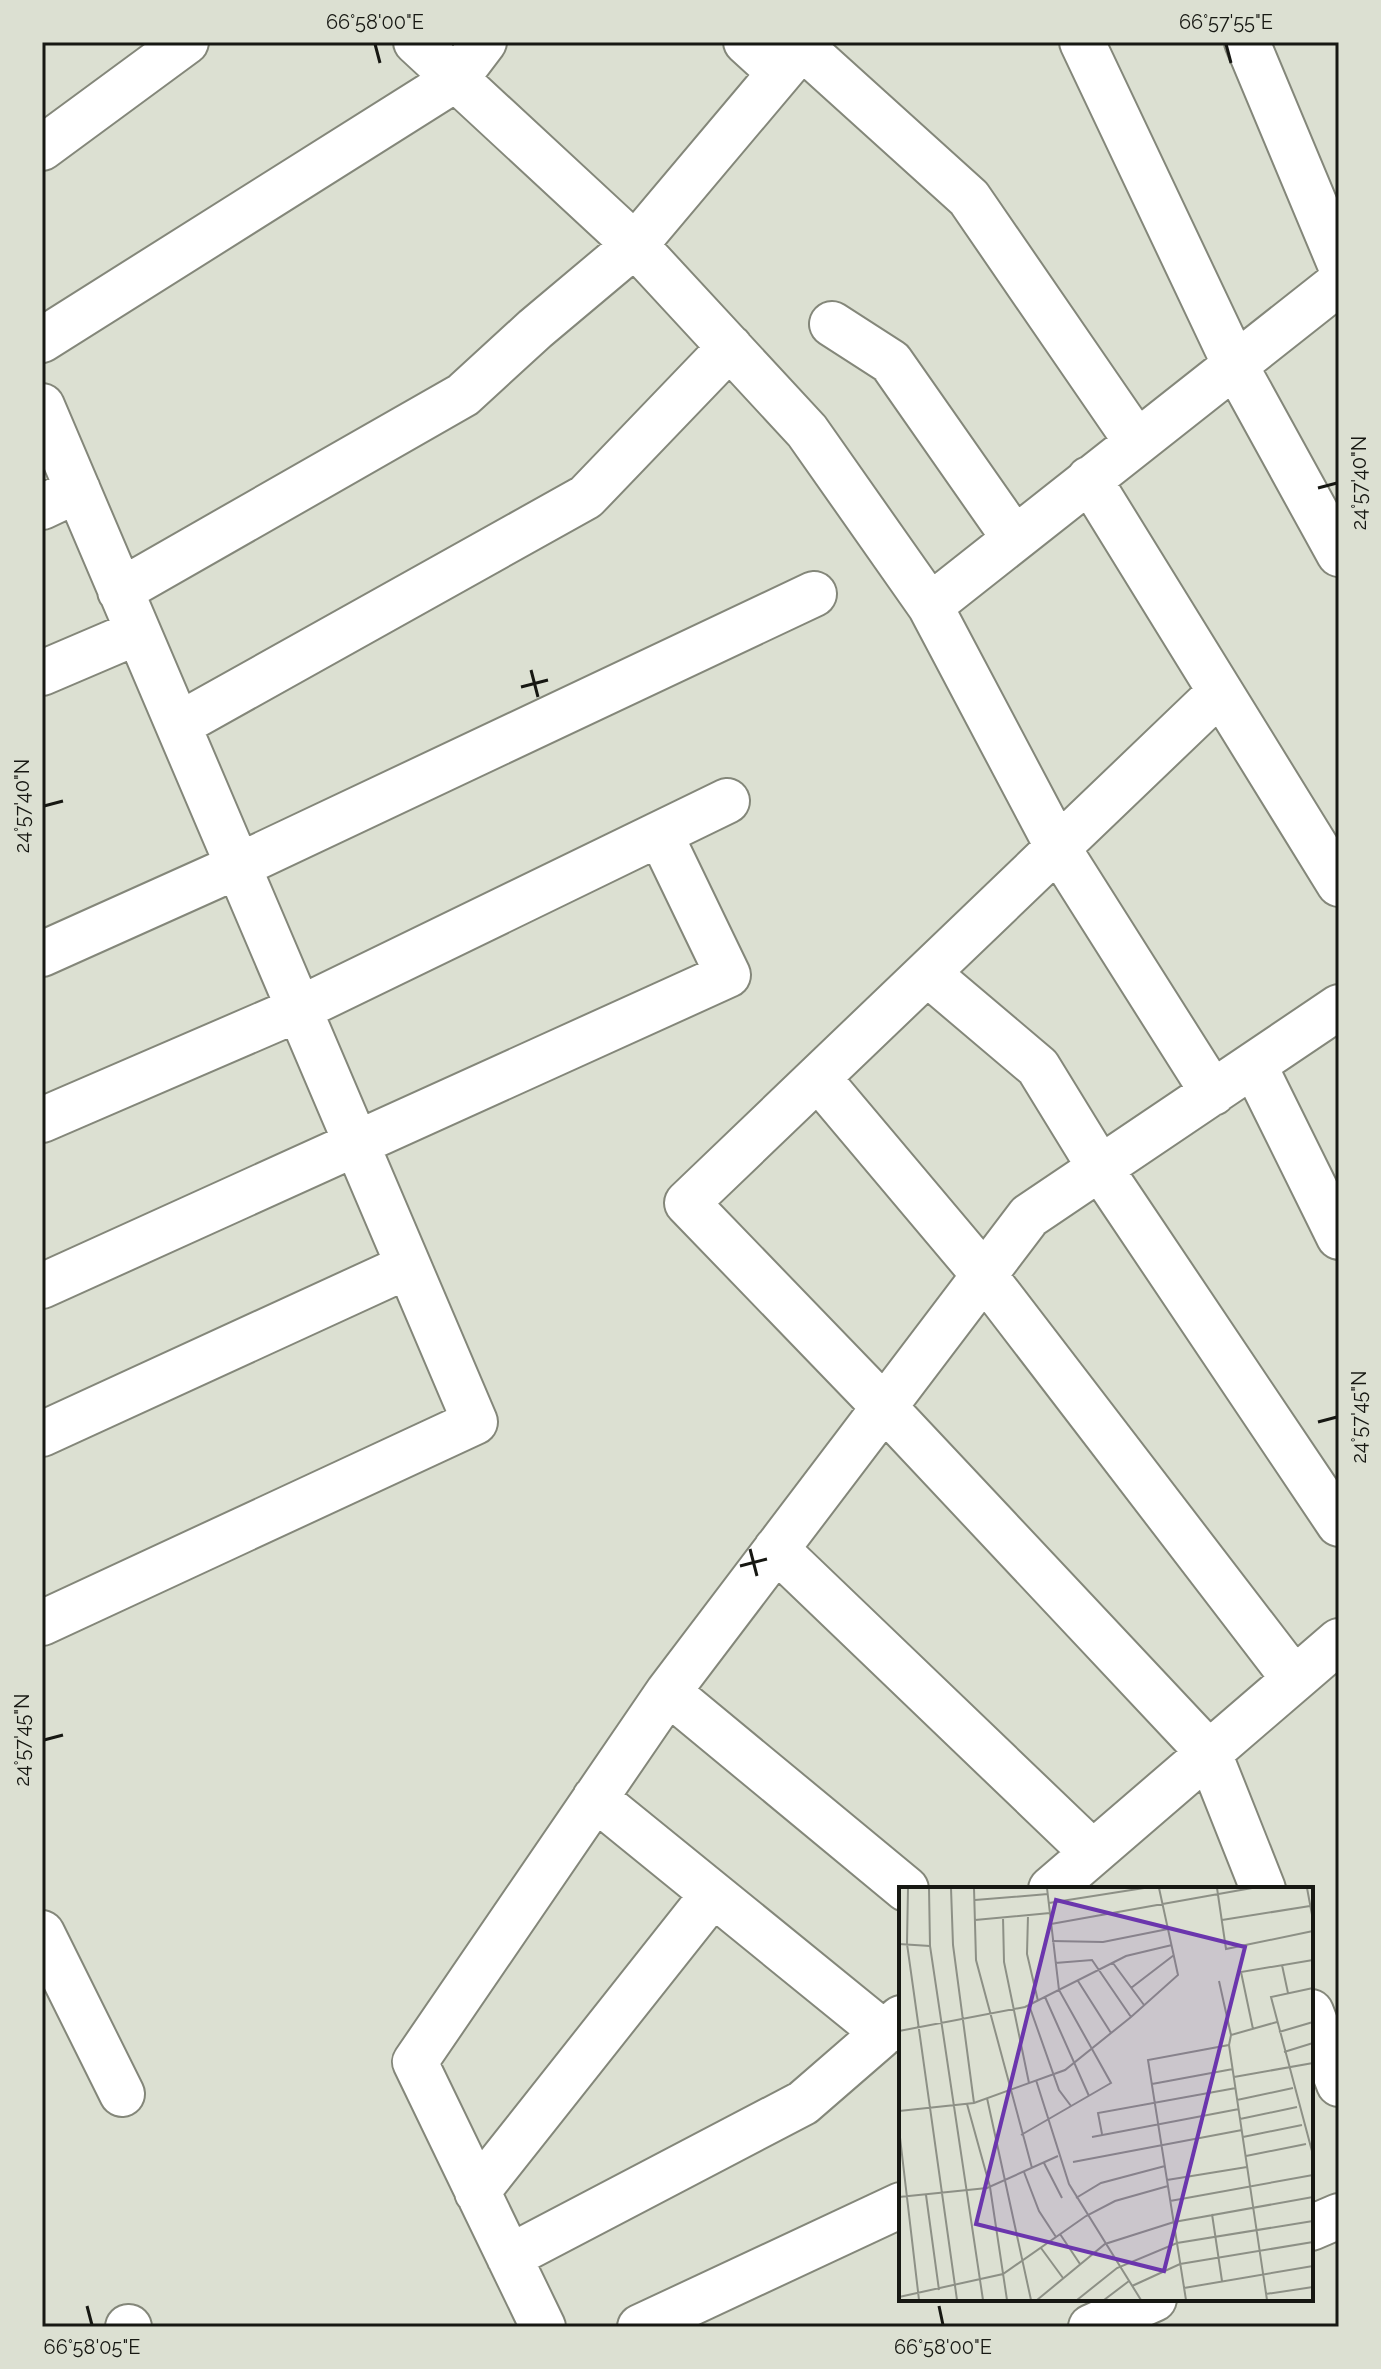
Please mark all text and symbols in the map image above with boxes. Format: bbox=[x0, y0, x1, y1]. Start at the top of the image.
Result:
text: 66°58'00"E bbox=[326, 10, 424, 34]
text: 66°57'55"E bbox=[1179, 10, 1273, 34]
text: 24°57'40"N bbox=[1347, 436, 1371, 530]
text: 24°57'40"N bbox=[10, 759, 34, 853]
text: 24°57'45"N bbox=[1347, 1370, 1371, 1464]
text: 24°57'45"N bbox=[10, 1693, 34, 1787]
inset map bbox=[899, 1887, 1313, 2301]
text: 66°58'05"E bbox=[44, 2335, 140, 2359]
text: 66°58'00"E bbox=[894, 2335, 992, 2359]

